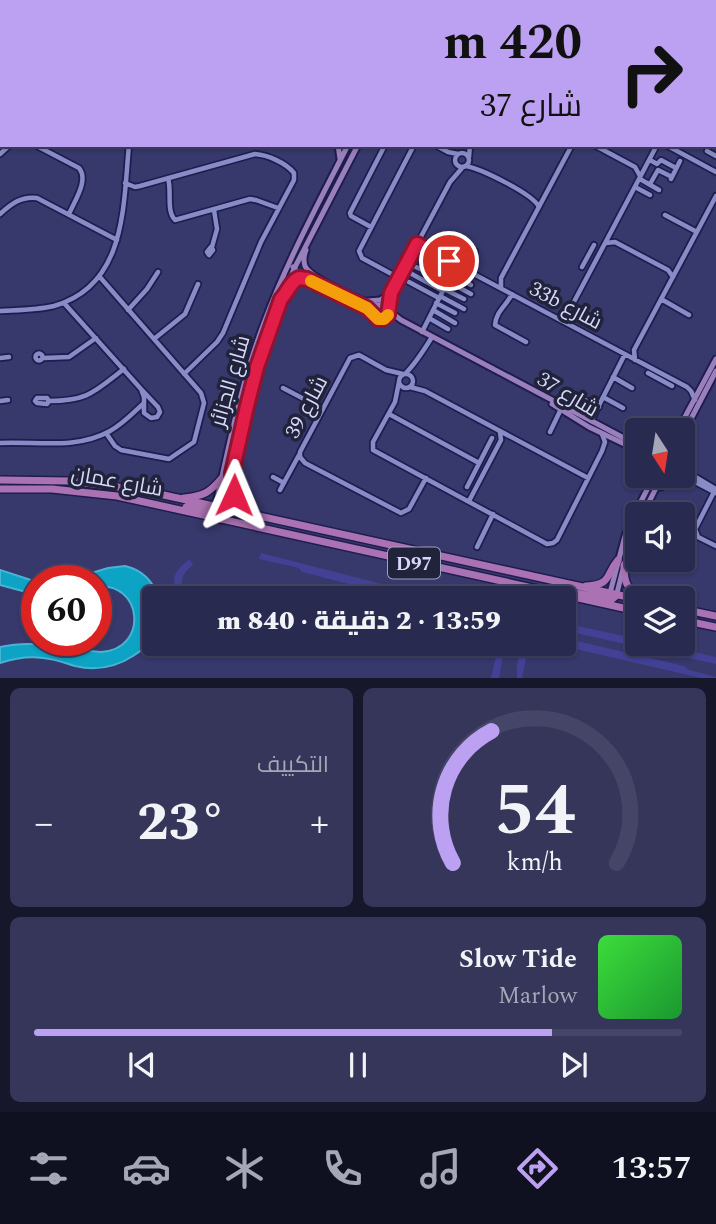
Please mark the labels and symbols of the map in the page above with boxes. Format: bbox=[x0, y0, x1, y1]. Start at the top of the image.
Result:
pin bbox=[419, 231, 479, 291]
street label: 33b شارع bbox=[523, 273, 608, 338]
street label: شارع الجزائر bbox=[202, 332, 259, 432]
street label: شارع 37 bbox=[531, 364, 604, 426]
street label: شارع 39 bbox=[277, 370, 337, 445]
north arrow bbox=[625, 418, 695, 488]
street label: شارع عمان bbox=[68, 458, 165, 506]
position arrow bbox=[197, 458, 271, 532]
road number: D97 bbox=[388, 548, 440, 578]
speed limit sign: 60 bbox=[21, 565, 112, 656]

